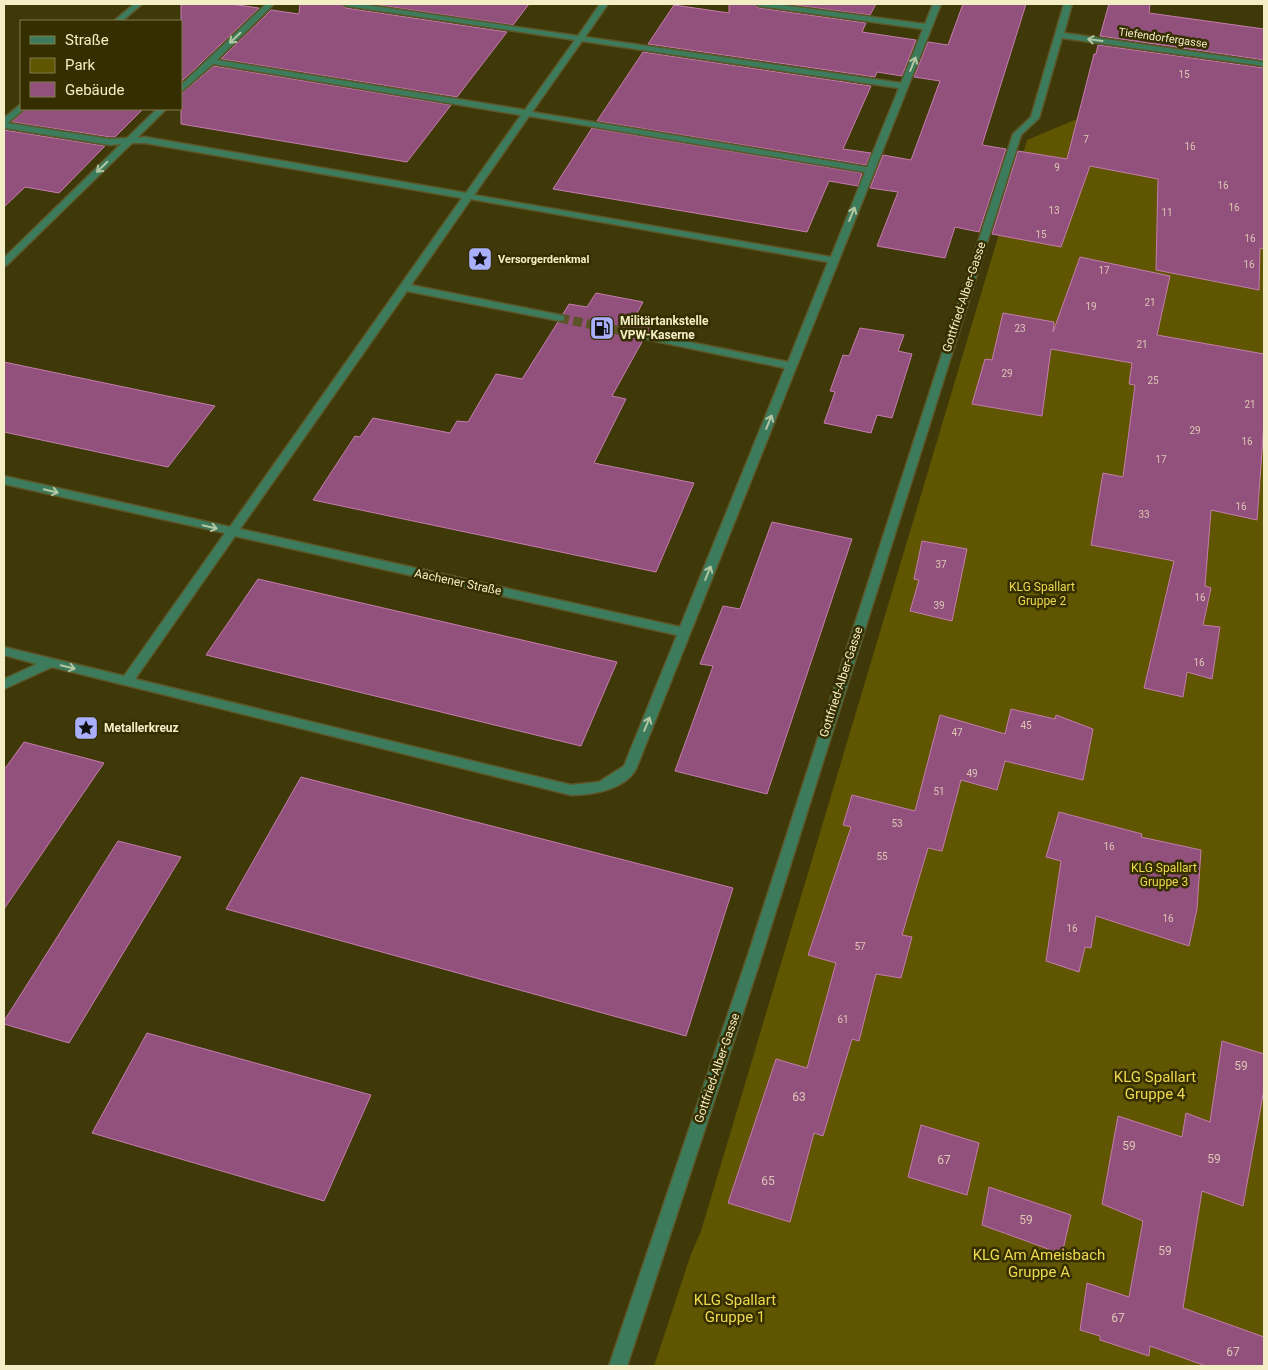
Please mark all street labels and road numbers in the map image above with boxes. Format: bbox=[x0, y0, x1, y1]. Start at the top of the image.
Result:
street label: Tiefendorfergasse bbox=[1118, 25, 1208, 51]
street label: Gottfried-Alber-Gasse bbox=[940, 240, 988, 354]
street label: Aachener Straße bbox=[413, 566, 503, 598]
street label: Gottfried-Alber-Gasse bbox=[817, 625, 865, 739]
street label: Gottfried-Alber-Gasse bbox=[692, 1011, 742, 1125]

